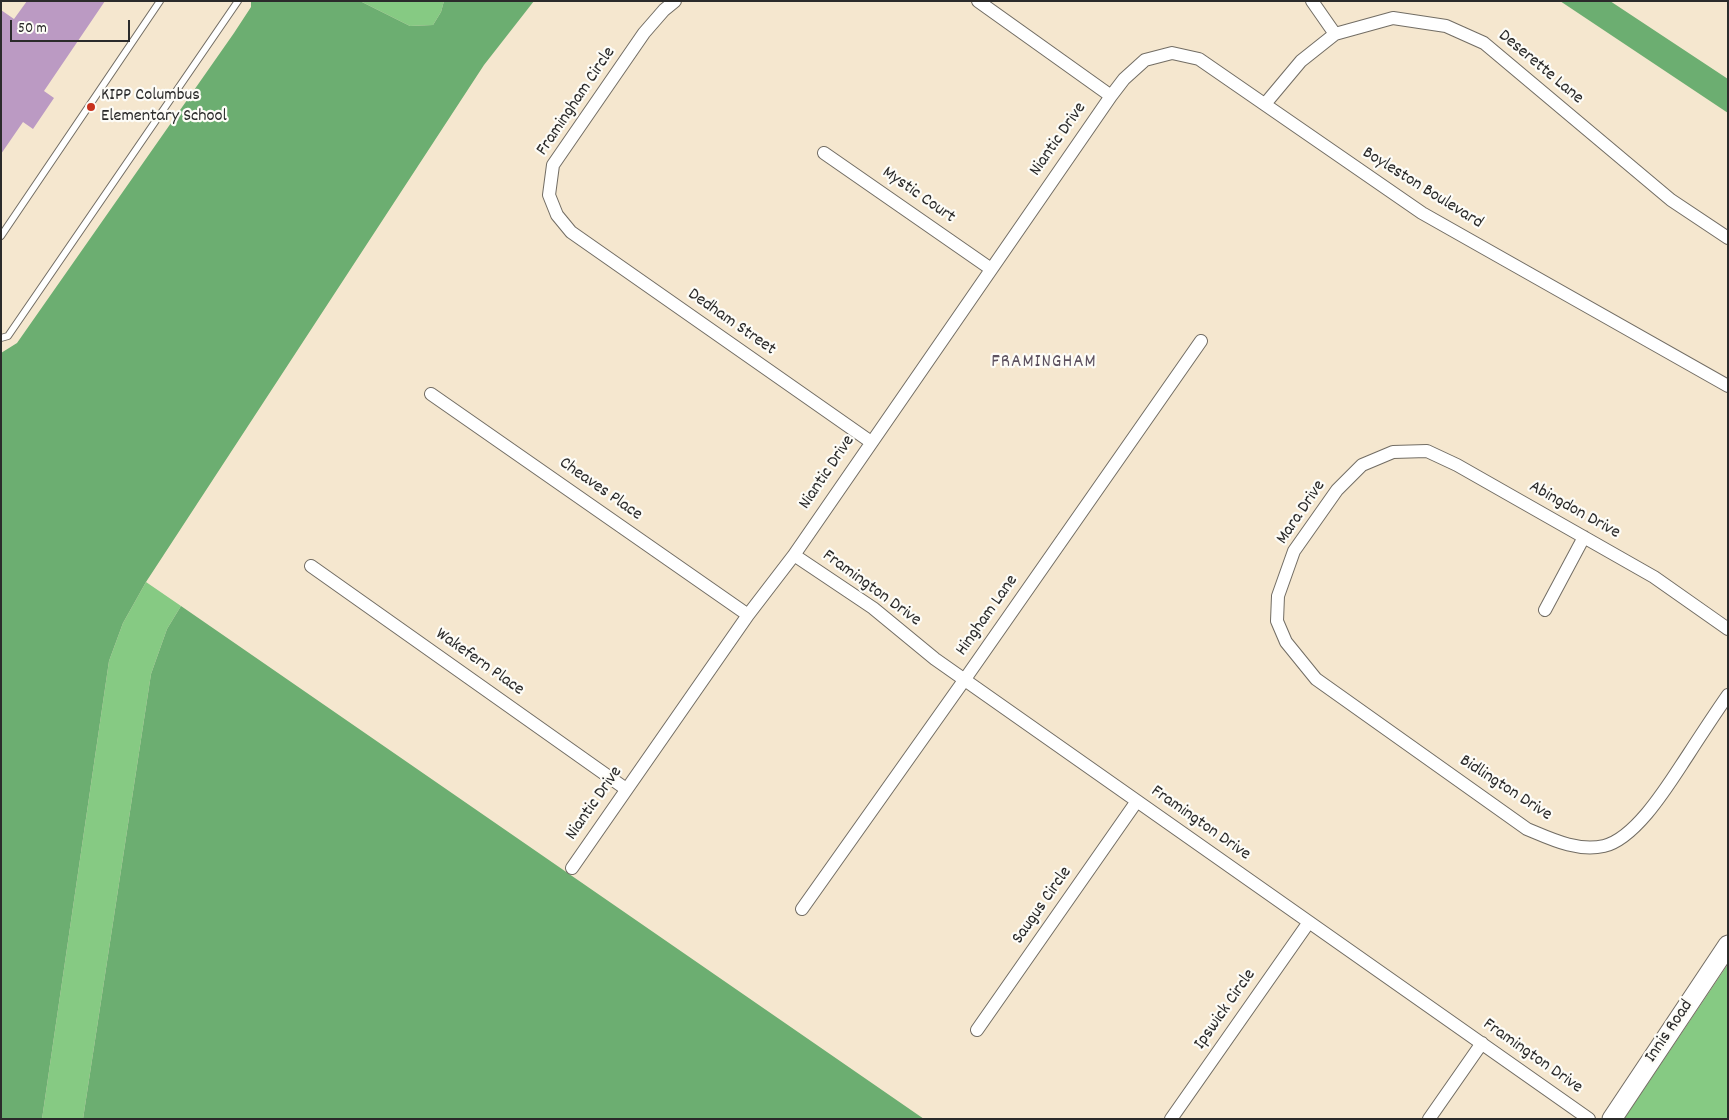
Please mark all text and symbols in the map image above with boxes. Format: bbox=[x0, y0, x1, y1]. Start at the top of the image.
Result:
scale bar bbox=[12, 10, 132, 42]
text: 50 m bbox=[18, 18, 47, 40]
street label: Deserette Lane bbox=[1493, 26, 1587, 110]
street label: Framingham Circle bbox=[533, 44, 621, 160]
place label: KIPP Columbus Elementary School bbox=[101, 86, 227, 128]
street label: Niantic Drive bbox=[1026, 99, 1092, 181]
marker: KIPP Columbus Elementary School bbox=[85, 101, 97, 113]
street label: Boyleston Boulevard bbox=[1358, 143, 1486, 235]
street label: Mystic Court bbox=[877, 163, 959, 229]
street label: Dedham Street bbox=[683, 285, 779, 361]
district label: FRAMINGHAM bbox=[990, 352, 1098, 374]
street label: Niantic Drive bbox=[795, 432, 861, 514]
street label: Cheaves Place bbox=[554, 453, 646, 527]
street label: Mara Drive bbox=[1273, 477, 1331, 549]
street label: Abingdon Drive bbox=[1525, 477, 1623, 545]
street label: Framington Drive bbox=[817, 546, 925, 632]
street label: Hingham Lane bbox=[952, 571, 1024, 661]
street label: Wakefern Place bbox=[430, 624, 528, 702]
street label: Bidlington Drive bbox=[1455, 751, 1555, 827]
street label: Niantic Drive bbox=[562, 763, 628, 845]
street label: Framington Drive bbox=[1146, 782, 1254, 866]
street label: Saugus Circle bbox=[1008, 863, 1078, 949]
street label: Ipswick Circle bbox=[1190, 966, 1262, 1054]
street label: Innis Road bbox=[1641, 997, 1699, 1067]
street label: Framington Drive bbox=[1478, 1015, 1586, 1099]

